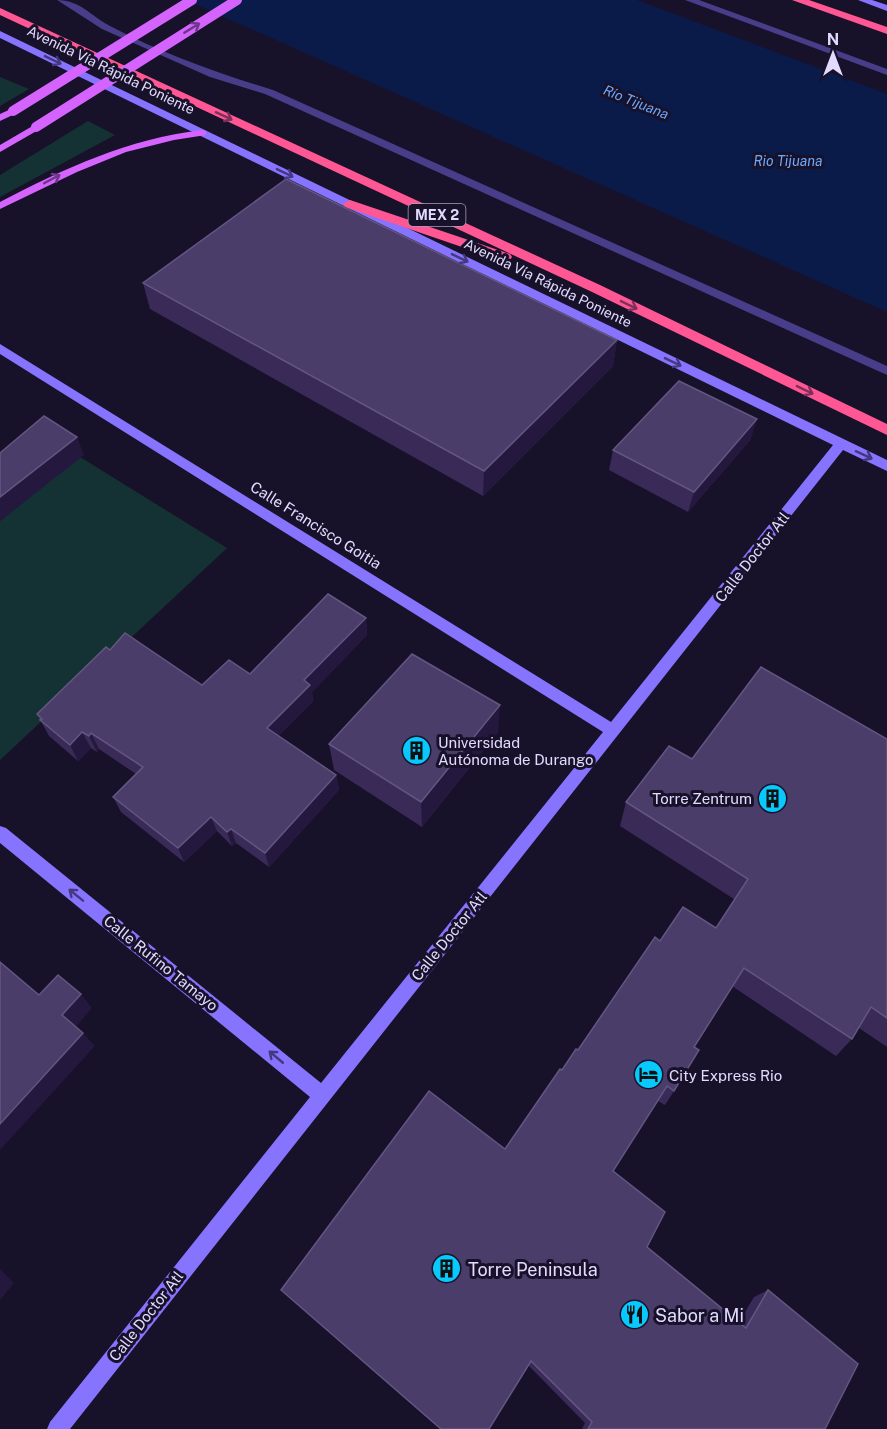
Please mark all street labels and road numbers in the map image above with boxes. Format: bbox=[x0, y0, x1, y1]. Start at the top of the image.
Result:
street label: Avenida Vía Rápida Poniente bbox=[25, 22, 197, 118]
road number: MEX 2 bbox=[408, 204, 466, 226]
street label: Avenida Vía Rápida Poniente bbox=[462, 235, 634, 331]
street label: Calle Francisco Goitia bbox=[247, 478, 385, 572]
street label: Calle Doctor Atl bbox=[712, 509, 792, 605]
street label: Calle Doctor Atl bbox=[408, 888, 490, 984]
street label: Calle Rufino Tamayo bbox=[101, 912, 221, 1014]
street label: Calle Doctor Atl bbox=[106, 1268, 186, 1364]

